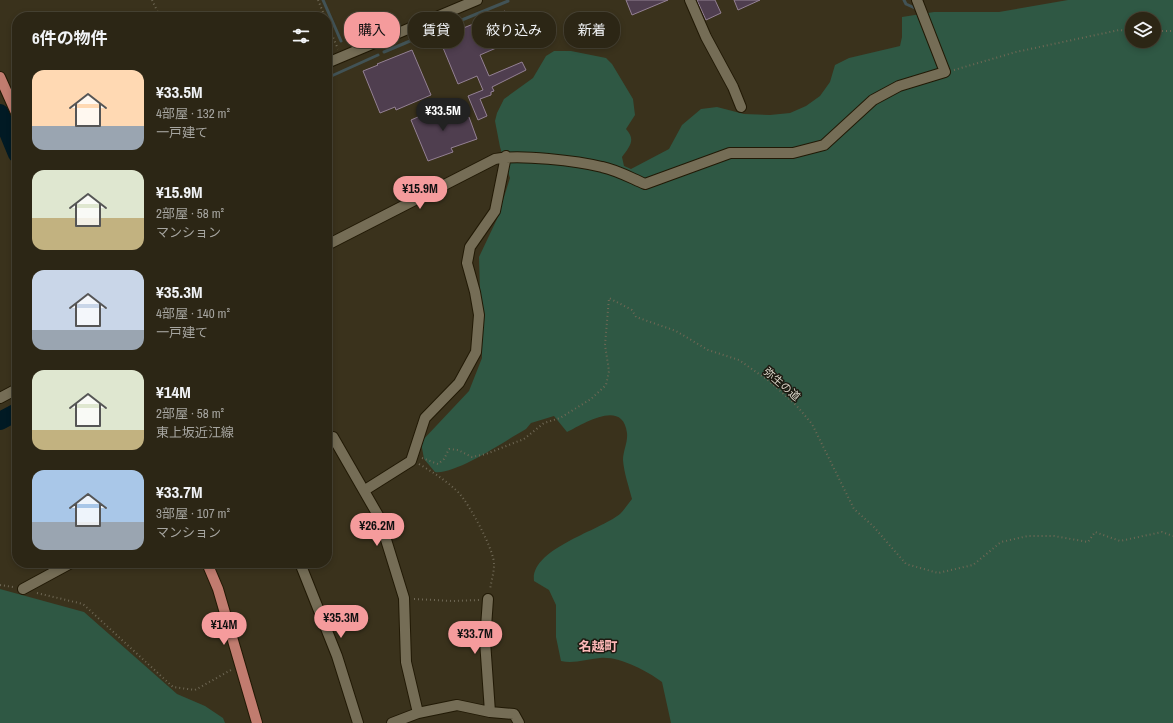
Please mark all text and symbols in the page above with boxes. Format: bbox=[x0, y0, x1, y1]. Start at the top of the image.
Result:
chip: 購入 bbox=[344, 12, 400, 48]
chip: 賃貸 bbox=[408, 12, 464, 48]
chip: 絞り込み bbox=[472, 12, 556, 48]
chip: 新着 bbox=[564, 12, 620, 48]
map controls bbox=[1125, 12, 1161, 48]
button: layers bbox=[1125, 12, 1161, 48]
icon: filters bbox=[290, 25, 312, 47]
text: 6件の物件 bbox=[32, 26, 108, 49]
text: ¥33.5M bbox=[156, 80, 203, 103]
icon: home bbox=[64, 86, 112, 134]
pin: ¥33.5M bbox=[410, 98, 476, 132]
text: ¥33.5M bbox=[425, 102, 461, 119]
text: 4部屋 · 132 m² bbox=[156, 105, 230, 122]
text: 一戸建て bbox=[156, 124, 208, 141]
pin: ¥15.9M bbox=[387, 176, 453, 210]
text: ¥15.9M bbox=[156, 180, 203, 203]
text: ¥15.9M bbox=[402, 180, 438, 197]
icon: home bbox=[64, 186, 112, 234]
text: 2部屋 · 58 m² bbox=[156, 205, 224, 222]
text: マンション bbox=[156, 224, 221, 241]
text: ¥35.3M bbox=[156, 280, 203, 303]
icon: home bbox=[64, 286, 112, 334]
text: 4部屋 · 140 m² bbox=[156, 305, 230, 322]
text: 一戸建て bbox=[156, 324, 208, 341]
street label: 弥生の道 bbox=[761, 364, 803, 404]
text: ¥14M bbox=[156, 380, 191, 403]
icon: home bbox=[64, 386, 112, 434]
text: 2部屋 · 58 m² bbox=[156, 405, 224, 422]
text: 東上坂近江線 bbox=[156, 424, 234, 441]
text: ¥33.7M bbox=[156, 480, 203, 503]
icon: home bbox=[64, 486, 112, 534]
text: 3部屋 · 107 m² bbox=[156, 505, 230, 522]
pin: ¥26.2M bbox=[344, 513, 410, 547]
text: ¥26.2M bbox=[359, 517, 395, 534]
text: マンション bbox=[156, 524, 221, 541]
pin: ¥35.3M bbox=[308, 605, 374, 639]
text: ¥35.3M bbox=[323, 609, 359, 626]
pin: ¥14M bbox=[200, 612, 248, 646]
text: ¥14M bbox=[211, 616, 237, 633]
pin: ¥33.7M bbox=[442, 621, 508, 655]
text: ¥33.7M bbox=[457, 625, 493, 642]
district label: 名越町 bbox=[578, 638, 618, 655]

